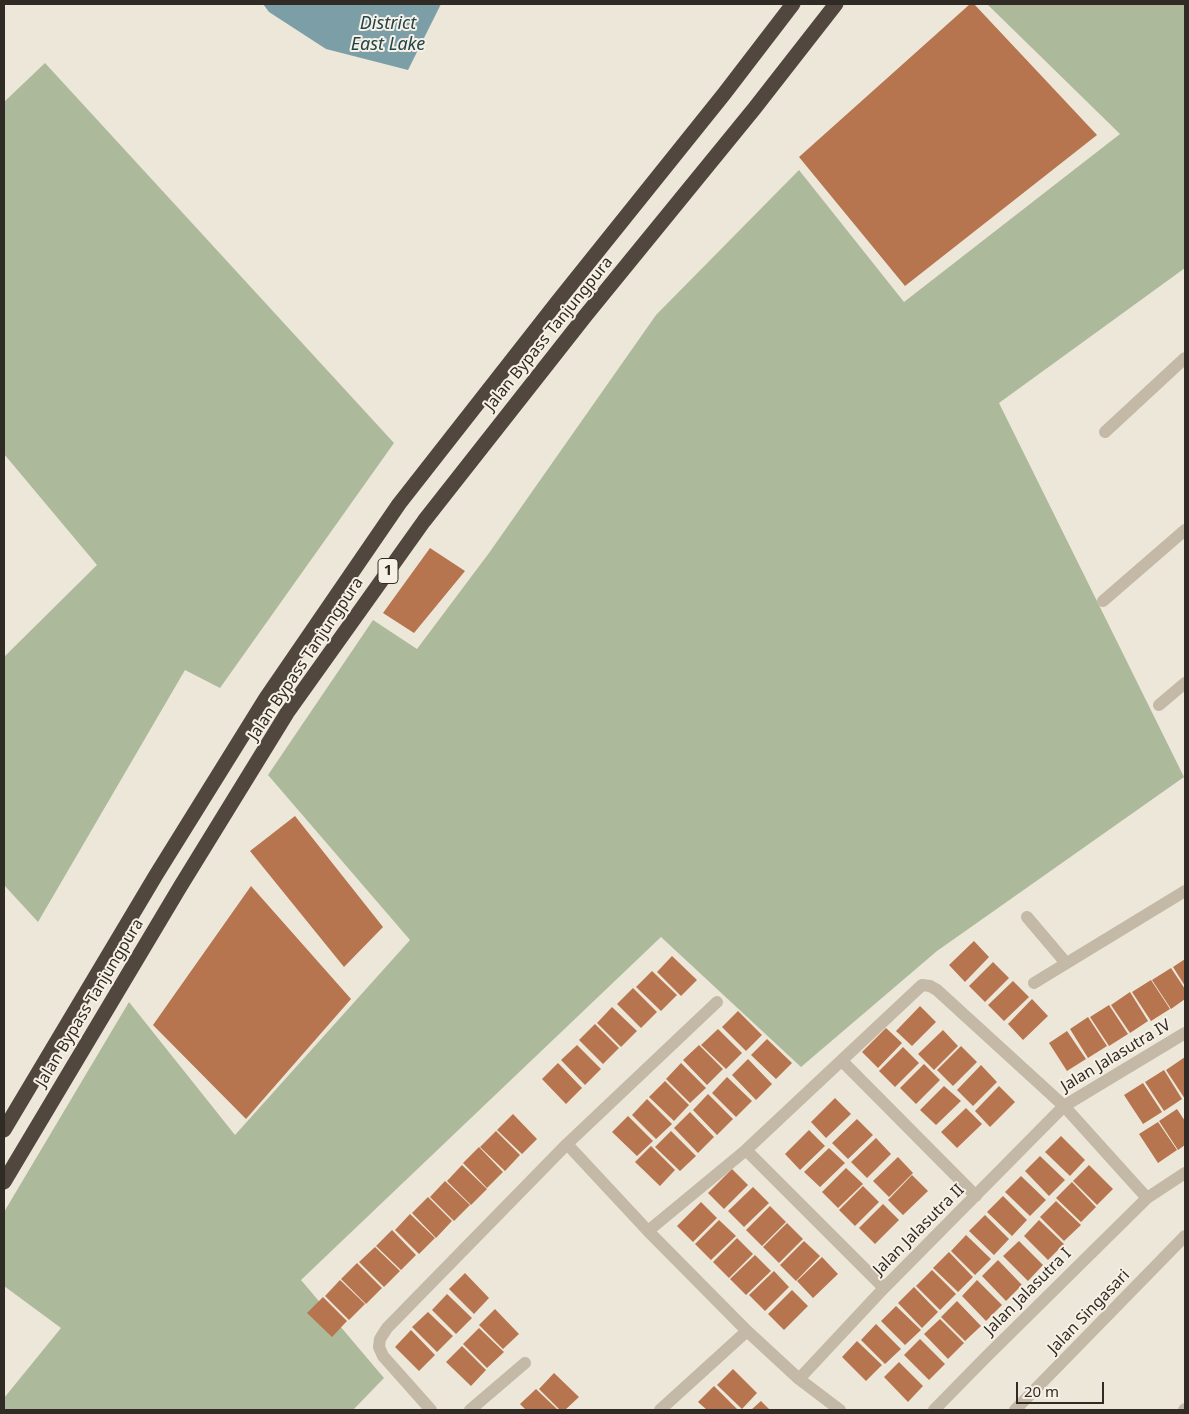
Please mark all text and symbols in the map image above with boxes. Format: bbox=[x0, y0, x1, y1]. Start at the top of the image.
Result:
water label: District East Lake bbox=[351, 13, 425, 56]
street label: Jalan Bypass Tanjungpura bbox=[481, 253, 617, 415]
road number: 1 bbox=[378, 558, 398, 584]
street label: Jalan Bypass Tanjungpura bbox=[244, 574, 368, 744]
street label: Jalan Bypass Tanjungpura bbox=[32, 916, 148, 1090]
street label: Jalan Jalasutra IV bbox=[1058, 1016, 1174, 1096]
street label: Jalan Jalasutra II bbox=[870, 1181, 968, 1279]
street label: Jalan Jalasutra I bbox=[981, 1245, 1075, 1339]
street label: Jalan Singasari bbox=[1044, 1266, 1134, 1358]
scale bar bbox=[1019, 1372, 1106, 1404]
text: 20 m bbox=[1024, 1381, 1059, 1401]

